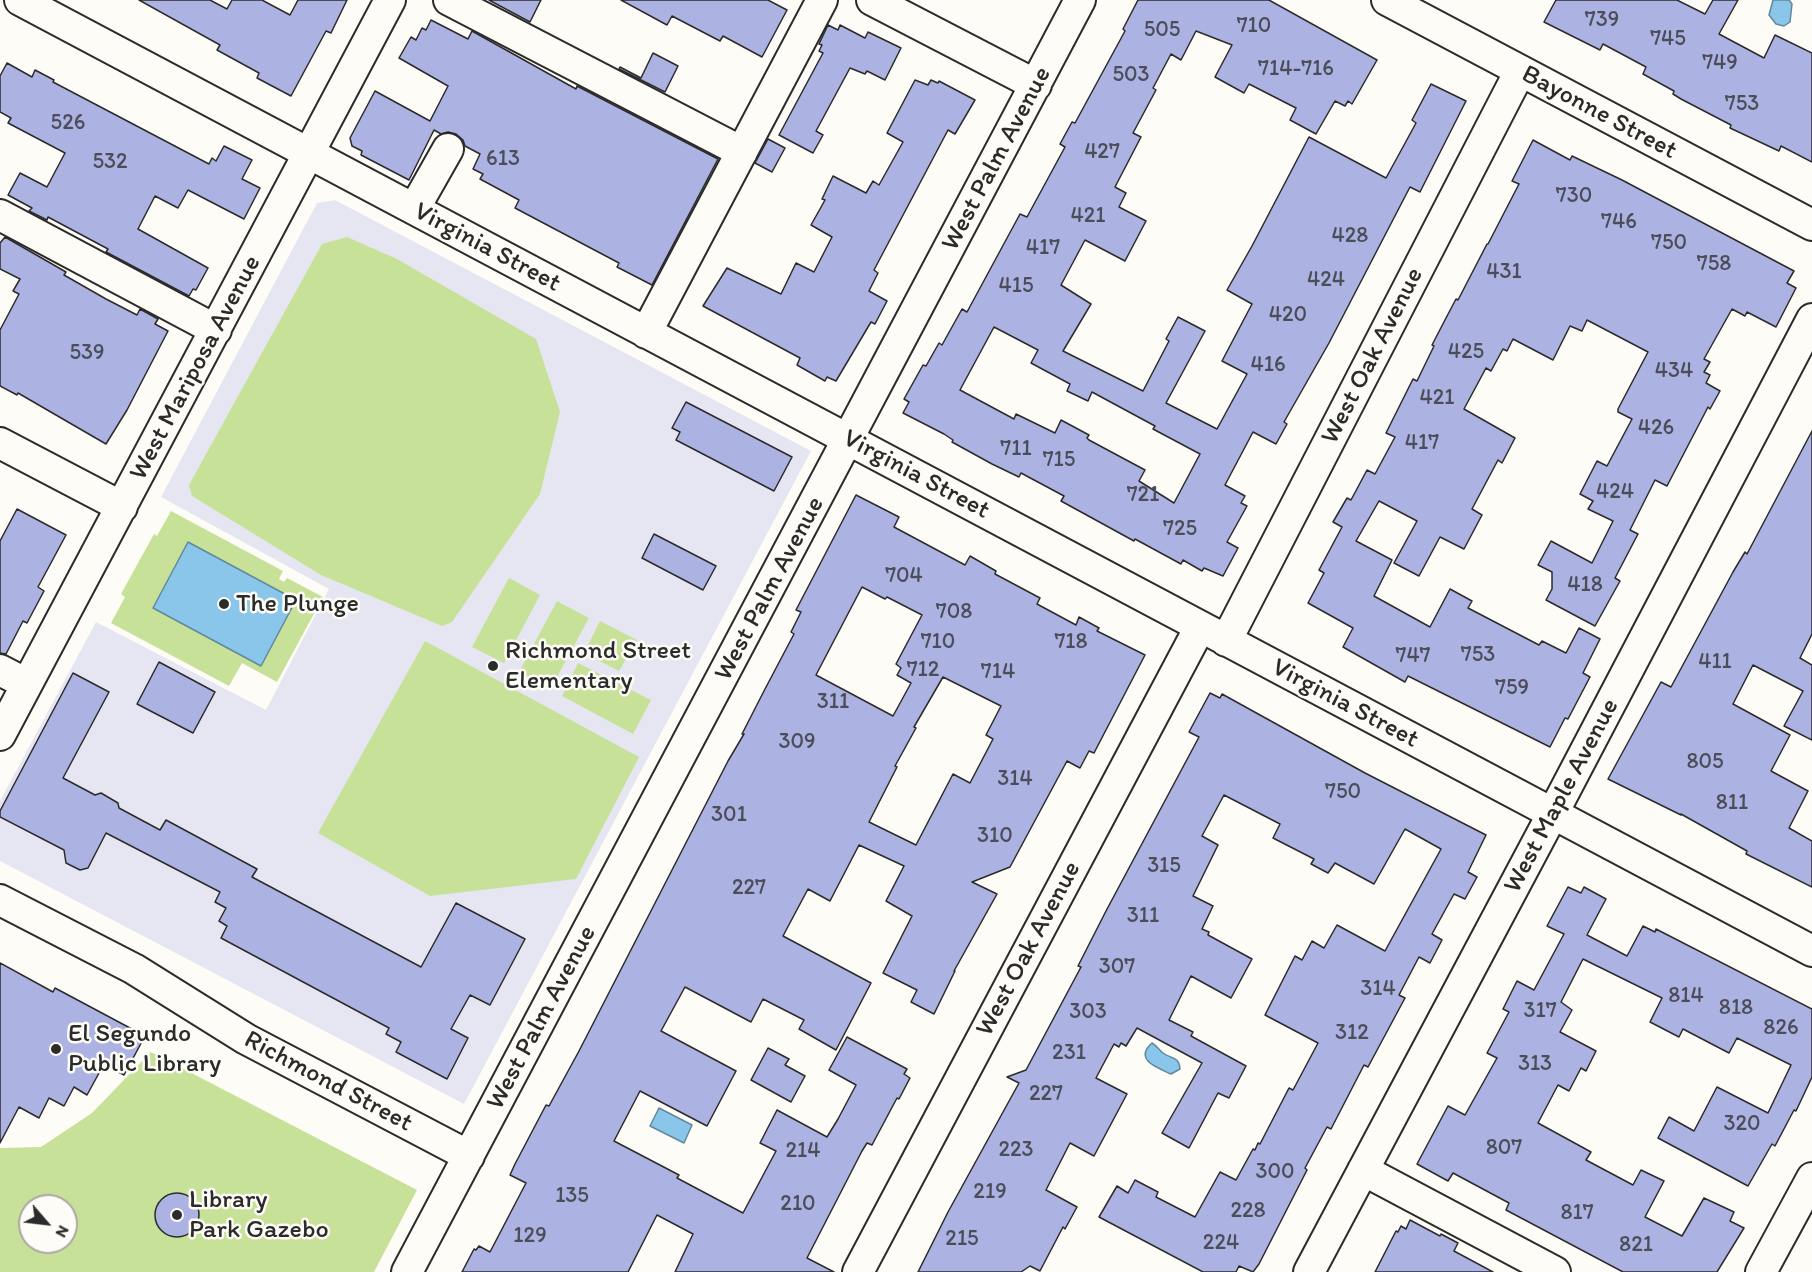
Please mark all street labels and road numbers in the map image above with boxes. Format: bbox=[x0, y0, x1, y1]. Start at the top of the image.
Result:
street label: Bayonne Street bbox=[1516, 59, 1682, 167]
street label: West Palm Avenue bbox=[935, 62, 1059, 256]
street label: Virginia Street bbox=[408, 196, 566, 300]
street label: West Mariposa Avenue bbox=[123, 250, 269, 486]
street label: West Oak Avenue bbox=[1315, 263, 1431, 449]
street label: Virginia Street bbox=[837, 423, 995, 527]
street label: West Palm Avenue bbox=[708, 492, 832, 686]
street label: Virginia Street bbox=[1266, 652, 1424, 756]
street label: West Maple Avenue bbox=[1498, 694, 1626, 898]
street label: West Oak Avenue bbox=[970, 856, 1088, 1042]
street label: West Palm Avenue bbox=[480, 921, 604, 1115]
street label: Richmond Street bbox=[239, 1025, 417, 1139]

